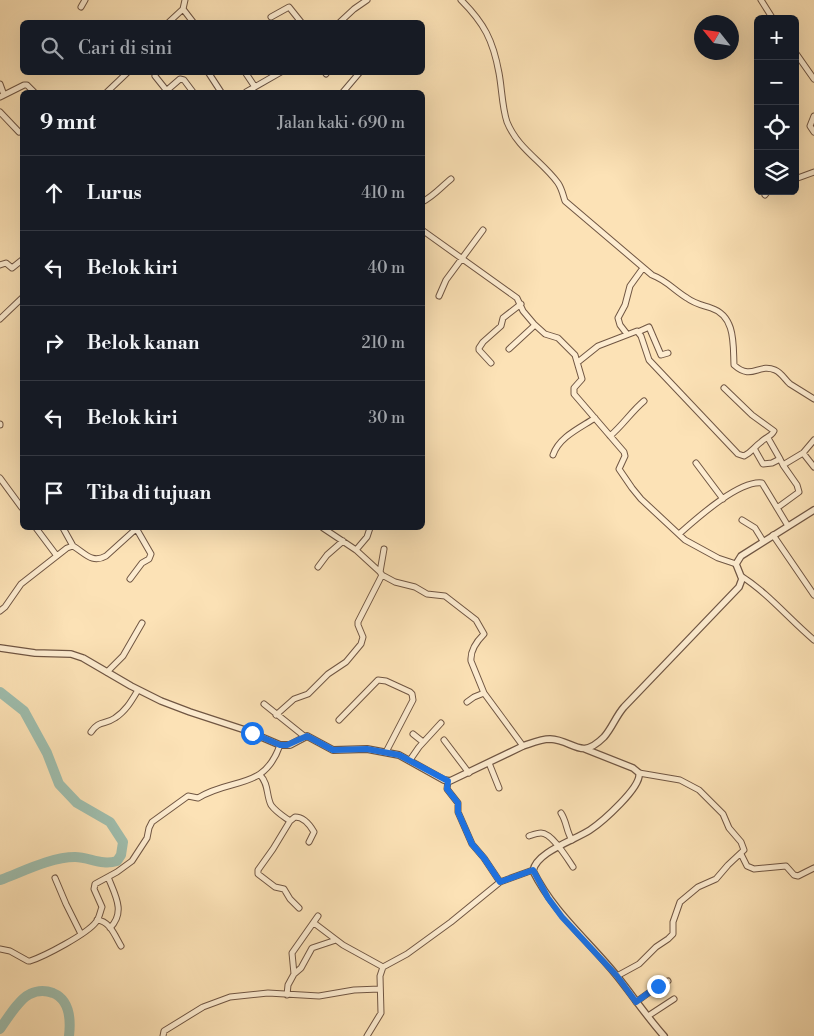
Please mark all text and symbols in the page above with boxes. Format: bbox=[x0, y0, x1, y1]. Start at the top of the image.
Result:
north arrow bbox=[694, 15, 739, 60]
map controls bbox=[754, 15, 799, 195]
button: + bbox=[754, 15, 799, 60]
search box bbox=[20, 20, 425, 75]
icon: search bbox=[38, 34, 66, 62]
text: Cari di sini bbox=[78, 36, 173, 60]
button: − bbox=[754, 60, 799, 105]
button: locate bbox=[754, 105, 799, 150]
text: 9 mnt bbox=[40, 110, 96, 136]
text: Jalan kaki · 690 m bbox=[277, 113, 405, 133]
button: layers bbox=[754, 150, 799, 195]
icon: ahead bbox=[40, 179, 68, 207]
text: Lurus bbox=[87, 181, 142, 205]
text: 410 m bbox=[361, 183, 405, 203]
icon: left bbox=[40, 254, 68, 282]
text: Belok kiri bbox=[87, 256, 177, 280]
text: 40 m bbox=[368, 258, 405, 278]
icon: right bbox=[40, 329, 68, 357]
text: Belok kanan bbox=[87, 331, 200, 355]
text: 210 m bbox=[361, 333, 405, 353]
icon: left bbox=[40, 404, 68, 432]
text: Belok kiri bbox=[87, 406, 177, 430]
text: 30 m bbox=[368, 408, 405, 428]
icon: arrive bbox=[40, 479, 68, 507]
text: Tiba di tujuan bbox=[87, 481, 211, 505]
route start bbox=[241, 722, 264, 745]
route end bbox=[647, 975, 670, 998]

